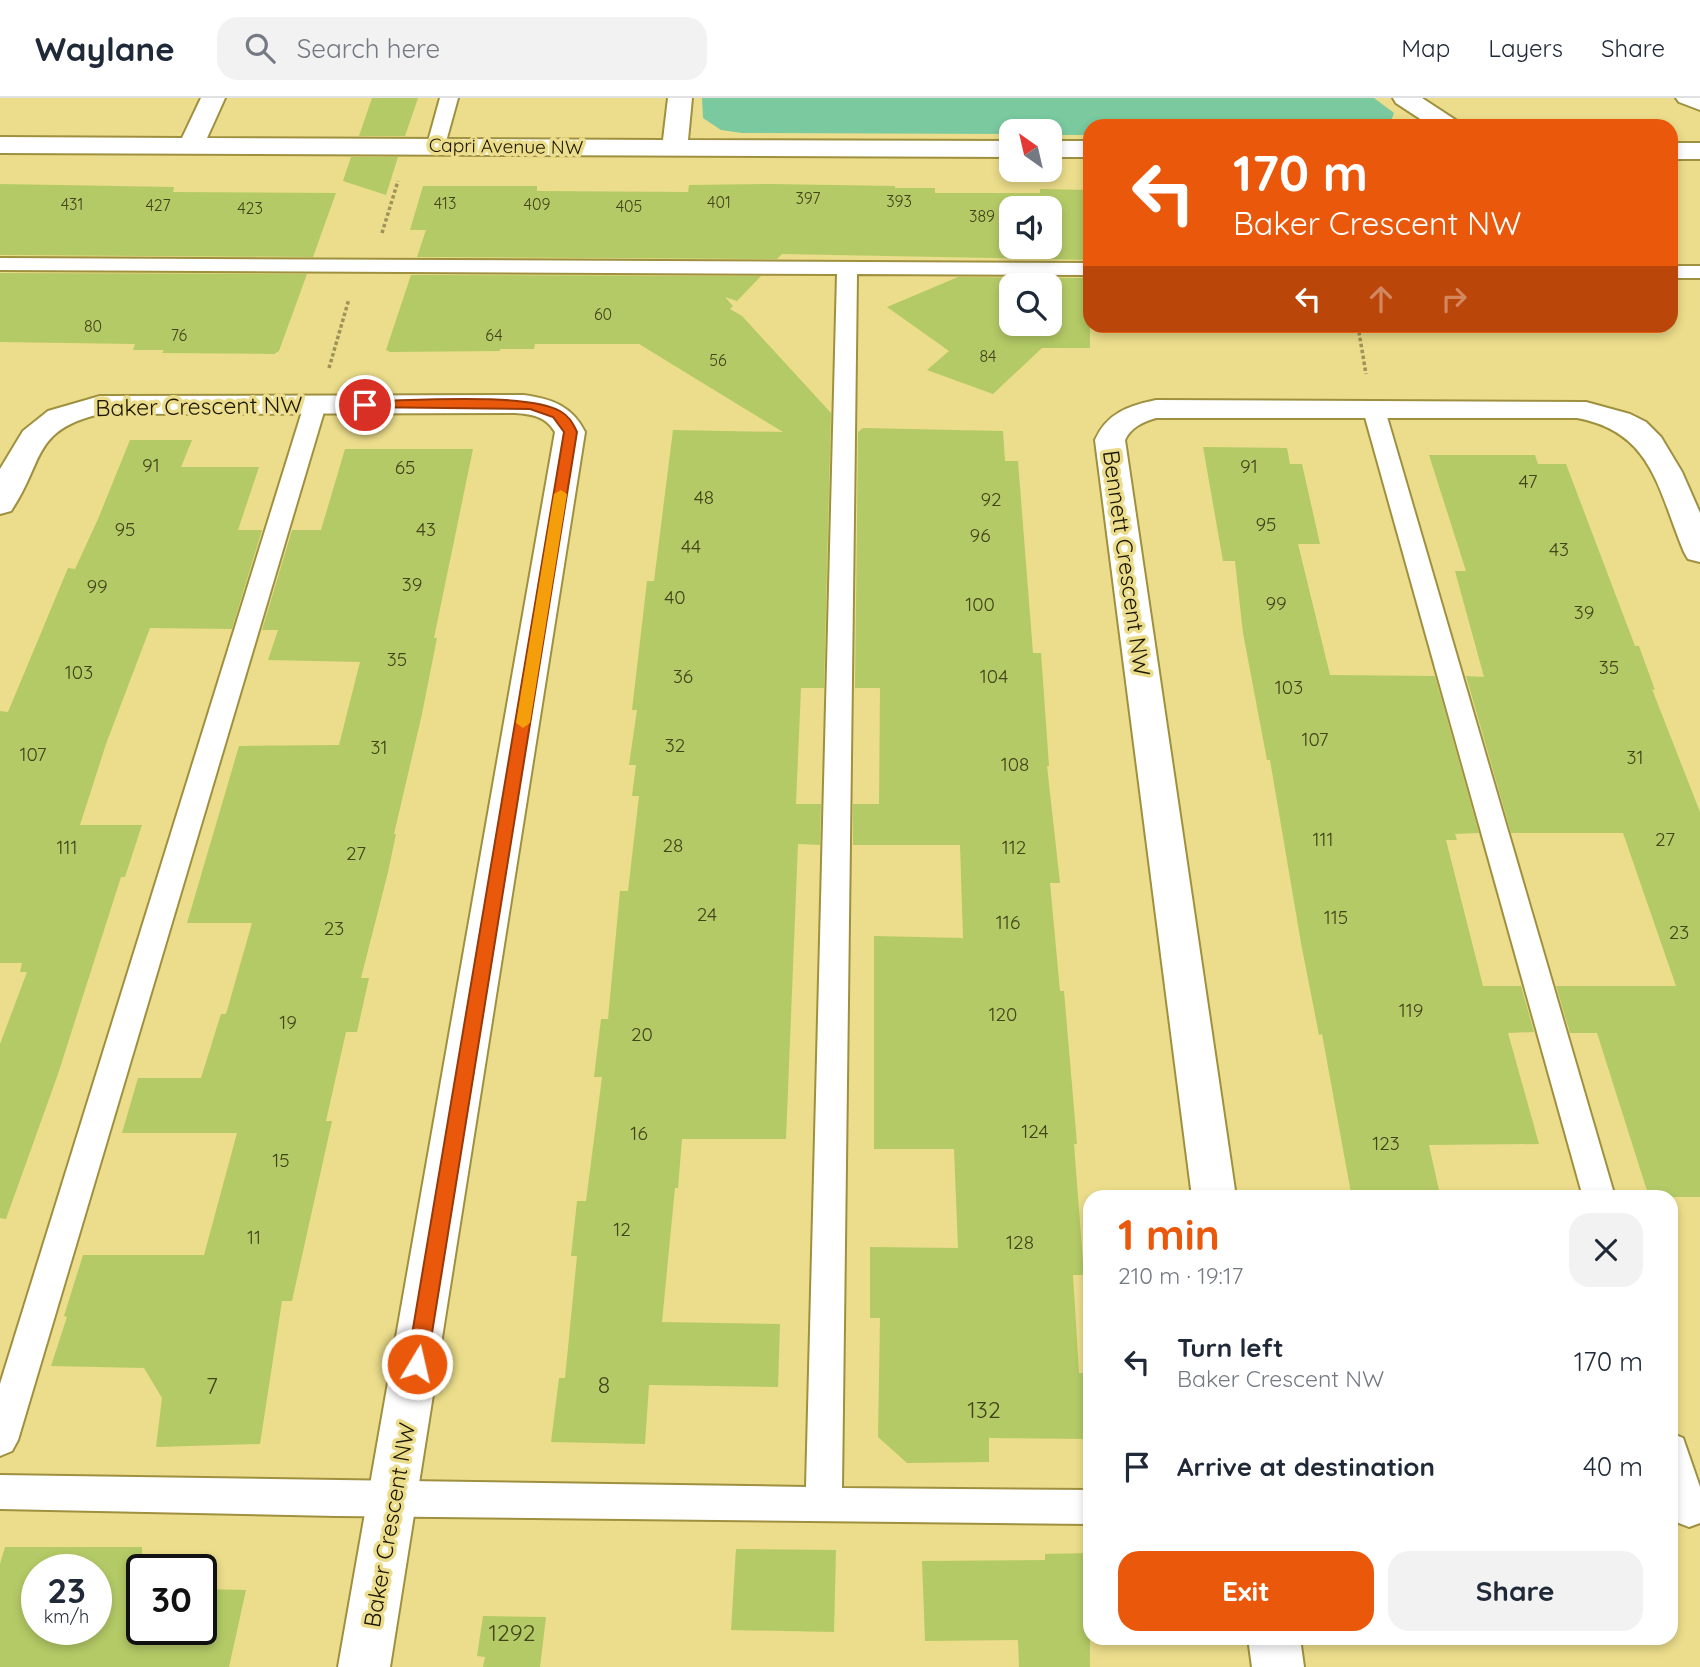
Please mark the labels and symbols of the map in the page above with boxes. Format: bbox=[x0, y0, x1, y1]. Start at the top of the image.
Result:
north arrow bbox=[999, 119, 1062, 182]
street label: Capri Avenue NW bbox=[429, 133, 583, 159]
house number: 397 bbox=[795, 188, 821, 208]
house number: 393 bbox=[886, 191, 912, 211]
house number: 401 bbox=[707, 192, 731, 212]
house number: 413 bbox=[434, 193, 456, 213]
house number: 431 bbox=[61, 194, 83, 214]
house number: 409 bbox=[524, 194, 551, 214]
house number: 427 bbox=[145, 195, 171, 215]
house number: 405 bbox=[616, 196, 642, 216]
house number: 423 bbox=[237, 198, 263, 218]
house number: 389 bbox=[969, 206, 995, 226]
house number: 60 bbox=[594, 304, 612, 324]
house number: 80 bbox=[84, 316, 102, 336]
house number: 76 bbox=[171, 325, 188, 345]
house number: 64 bbox=[485, 325, 503, 345]
house number: 84 bbox=[979, 346, 997, 366]
house number: 56 bbox=[709, 350, 727, 370]
pin bbox=[335, 375, 395, 435]
street label: Baker Crescent NW bbox=[95, 390, 303, 422]
street label: Bennett Crescent NW bbox=[1097, 448, 1157, 678]
house number: 91 bbox=[142, 453, 160, 477]
house number: 91 bbox=[1240, 454, 1258, 478]
house number: 65 bbox=[395, 455, 415, 479]
house number: 47 bbox=[1518, 469, 1538, 493]
house number: 48 bbox=[694, 485, 714, 509]
house number: 92 bbox=[980, 487, 1002, 511]
house number: 95 bbox=[1256, 512, 1276, 536]
house number: 95 bbox=[115, 517, 135, 541]
house number: 43 bbox=[416, 517, 436, 541]
house number: 96 bbox=[970, 523, 990, 547]
house number: 44 bbox=[681, 534, 701, 558]
house number: 43 bbox=[1549, 537, 1569, 561]
house number: 39 bbox=[402, 572, 422, 596]
house number: 99 bbox=[86, 574, 108, 598]
house number: 40 bbox=[664, 585, 686, 609]
house number: 99 bbox=[1265, 591, 1287, 615]
house number: 100 bbox=[965, 592, 995, 616]
house number: 39 bbox=[1574, 600, 1594, 624]
house number: 35 bbox=[387, 647, 407, 671]
house number: 35 bbox=[1599, 655, 1619, 679]
house number: 103 bbox=[65, 660, 93, 684]
house number: 36 bbox=[673, 664, 693, 688]
house number: 104 bbox=[980, 664, 1008, 688]
house number: 103 bbox=[1275, 675, 1303, 699]
house number: 107 bbox=[1301, 727, 1329, 751]
house number: 32 bbox=[665, 733, 685, 757]
house number: 31 bbox=[371, 735, 388, 759]
house number: 107 bbox=[19, 742, 47, 766]
house number: 31 bbox=[1627, 745, 1644, 769]
house number: 108 bbox=[1001, 752, 1029, 776]
house number: 111 bbox=[1312, 827, 1334, 851]
house number: 27 bbox=[1655, 827, 1675, 851]
house number: 28 bbox=[663, 833, 683, 857]
house number: 111 bbox=[56, 835, 78, 859]
house number: 112 bbox=[1002, 835, 1026, 859]
house number: 27 bbox=[346, 841, 366, 865]
house number: 24 bbox=[697, 902, 717, 926]
house number: 115 bbox=[1324, 905, 1348, 929]
house number: 116 bbox=[996, 910, 1020, 934]
house number: 23 bbox=[324, 916, 344, 940]
house number: 23 bbox=[1669, 920, 1689, 944]
house number: 119 bbox=[1399, 998, 1423, 1022]
house number: 120 bbox=[989, 1002, 1017, 1026]
house number: 19 bbox=[279, 1010, 297, 1034]
house number: 20 bbox=[631, 1022, 653, 1046]
house number: 124 bbox=[1021, 1119, 1049, 1143]
house number: 16 bbox=[630, 1121, 648, 1145]
house number: 123 bbox=[1372, 1131, 1400, 1155]
house number: 15 bbox=[272, 1148, 290, 1172]
house number: 12 bbox=[613, 1217, 631, 1241]
house number: 11 bbox=[247, 1225, 261, 1249]
house number: 128 bbox=[1006, 1230, 1034, 1254]
position arrow bbox=[380, 1327, 454, 1401]
house number: 8 bbox=[598, 1370, 610, 1399]
house number: 7 bbox=[206, 1371, 218, 1400]
house number: 132 bbox=[967, 1395, 1001, 1424]
street label: Baker Crescent NW bbox=[357, 1420, 421, 1630]
speed limit sign: 30 bbox=[126, 1554, 217, 1645]
house number: 1292 bbox=[489, 1618, 535, 1647]

